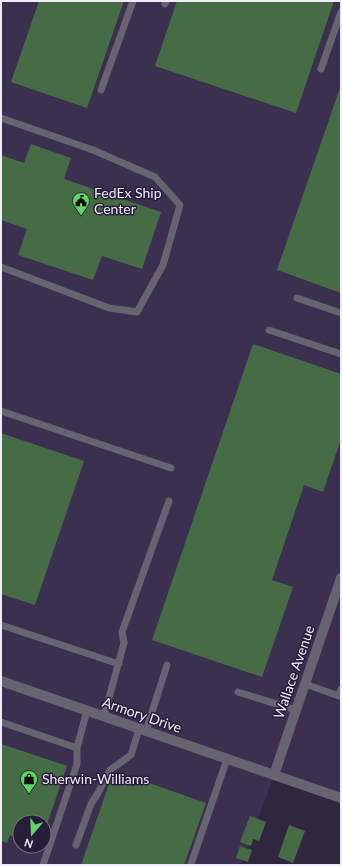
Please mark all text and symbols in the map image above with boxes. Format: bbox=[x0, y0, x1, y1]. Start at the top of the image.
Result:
place label: FedEx Ship Center bbox=[94, 184, 162, 217]
public building icon: FedEx Ship Center bbox=[71, 191, 91, 216]
street label: Wallace Avenue bbox=[270, 623, 317, 721]
street label: Armory Drive bbox=[100, 693, 184, 736]
shop icon: Sherwin-Williams bbox=[19, 769, 39, 794]
place label: Sherwin-Williams bbox=[42, 770, 149, 787]
north arrow bbox=[12, 814, 52, 854]
text: N bbox=[22, 836, 35, 851]

